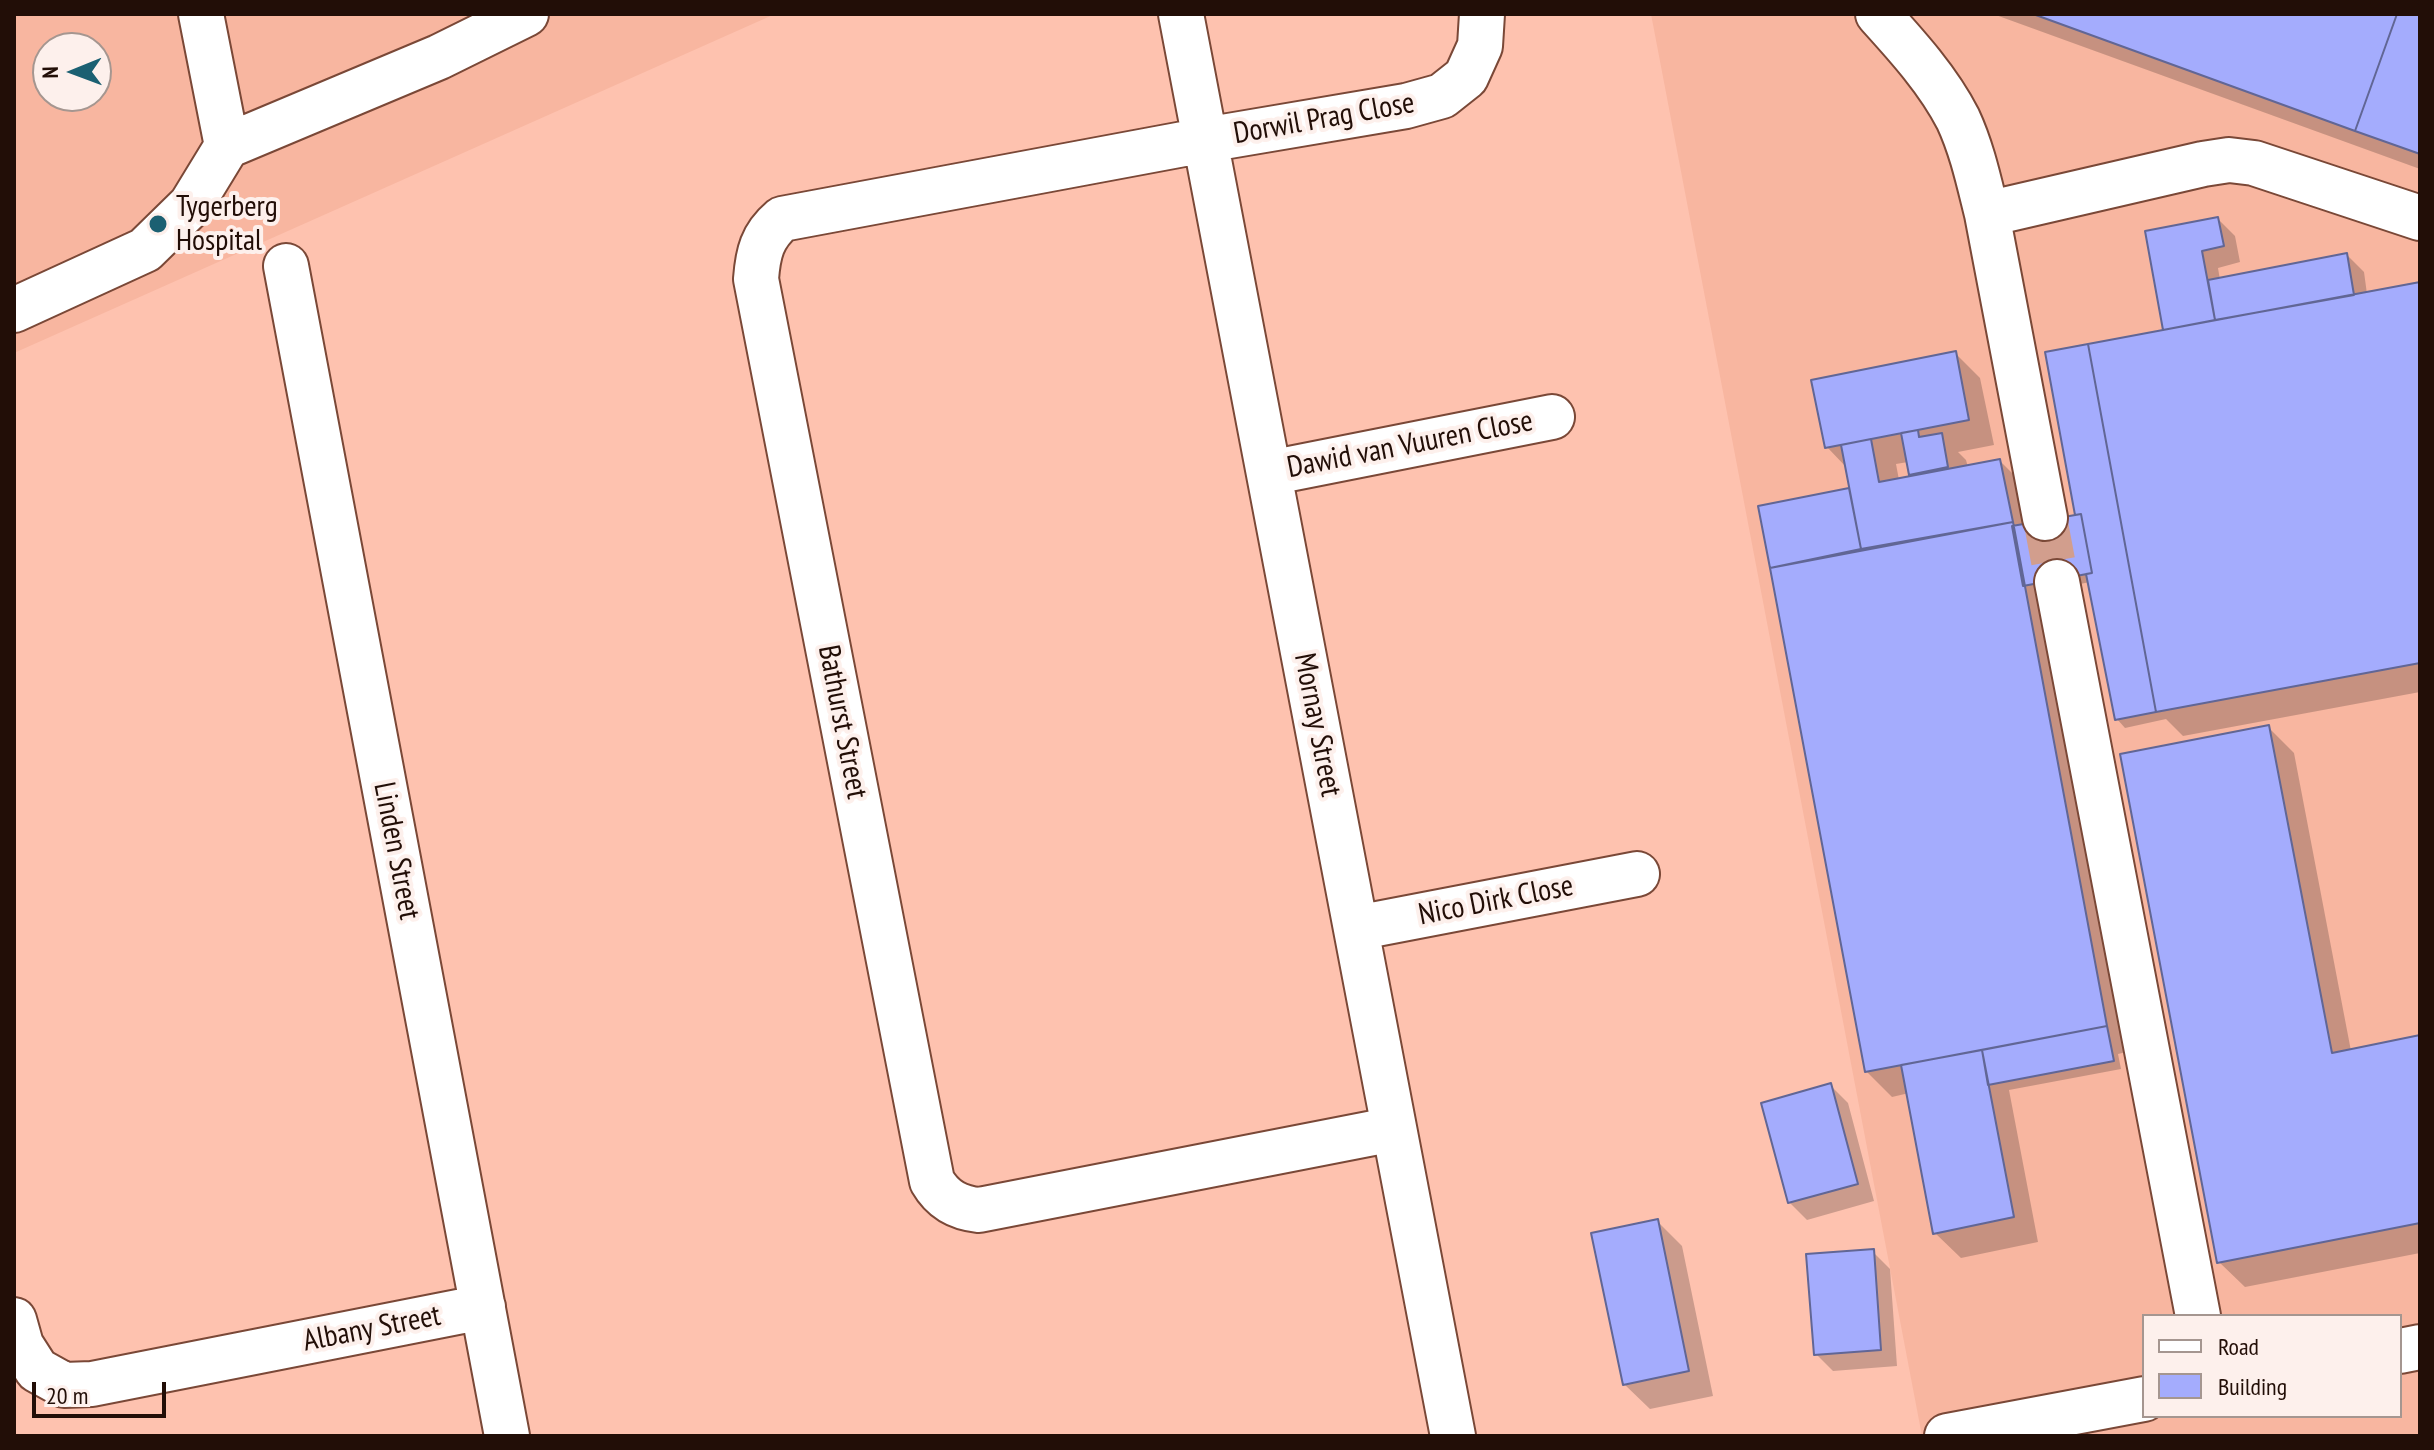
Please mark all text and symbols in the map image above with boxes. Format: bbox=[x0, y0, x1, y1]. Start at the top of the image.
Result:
north arrow bbox=[32, 32, 112, 112]
text: N bbox=[36, 66, 64, 79]
street label: Dorwil Prag Close bbox=[1231, 85, 1417, 153]
place label: Tygerberg Hospital bbox=[176, 189, 278, 260]
marker: Tygerberg Hospital bbox=[147, 213, 169, 235]
street label: Dawid van Vuuren Close bbox=[1284, 404, 1536, 486]
street label: Bathurst Street bbox=[809, 642, 875, 802]
street label: Mornay Street bbox=[1285, 650, 1349, 800]
street label: Linden Street bbox=[365, 779, 427, 923]
street label: Nico Dirk Close bbox=[1416, 868, 1576, 934]
street label: Albany Street bbox=[300, 1298, 444, 1360]
legend bbox=[2142, 1314, 2402, 1418]
text: Road bbox=[2218, 1331, 2259, 1362]
scale bar bbox=[36, 1366, 170, 1416]
text: Building bbox=[2218, 1371, 2287, 1402]
text: 20 m bbox=[46, 1380, 88, 1411]

